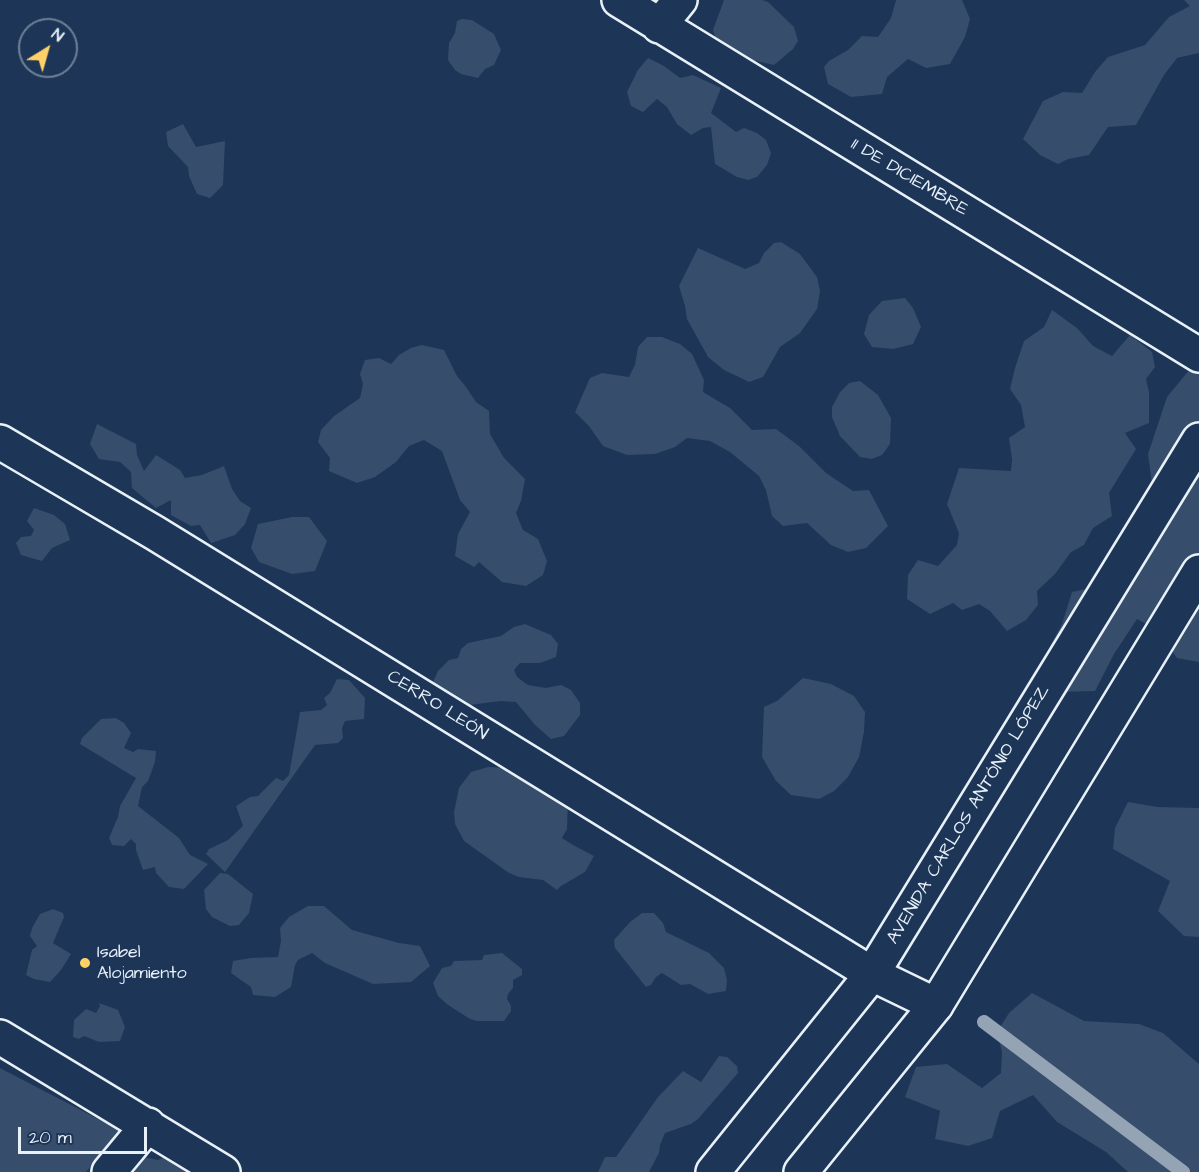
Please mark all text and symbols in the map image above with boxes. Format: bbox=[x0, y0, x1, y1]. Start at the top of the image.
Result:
north arrow bbox=[18, 18, 78, 78]
text: N bbox=[47, 23, 68, 47]
street label: 11 DE DICIEMBRE bbox=[846, 134, 972, 222]
street label: CERRO LEÓN bbox=[383, 666, 491, 746]
street label: AVENIDA CARLOS ANTÓNIO LÓPEZ bbox=[883, 682, 1055, 948]
place label: Isabel Alojamiento bbox=[97, 942, 187, 984]
marker: Isabel Alojamiento bbox=[78, 956, 92, 970]
scale bar bbox=[21, 1115, 150, 1153]
text: 20 m bbox=[29, 1125, 72, 1150]

